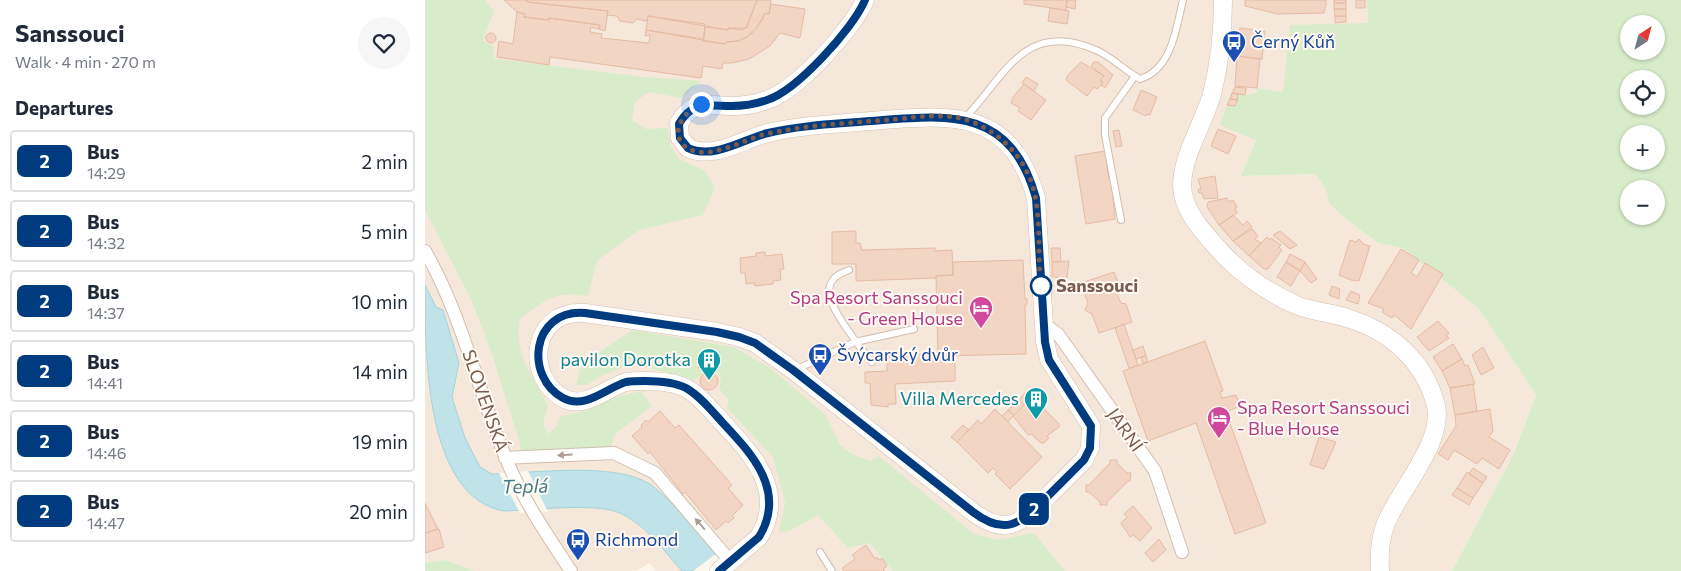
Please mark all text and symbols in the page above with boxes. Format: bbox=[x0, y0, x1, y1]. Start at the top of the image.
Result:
north arrow bbox=[1620, 15, 1665, 60]
map controls bbox=[1620, 15, 1665, 225]
button: heart bbox=[358, 17, 410, 69]
text: Sanssouci bbox=[15, 18, 125, 47]
bus stop icon: Černý Kůň bbox=[1221, 29, 1247, 63]
place label: Černý Kůň bbox=[1251, 30, 1335, 52]
text: Walk · 4 min · 270 m bbox=[15, 52, 156, 71]
button: locate bbox=[1620, 70, 1665, 115]
your location bbox=[689, 92, 714, 117]
text: Departures bbox=[15, 96, 113, 119]
button: + bbox=[1620, 125, 1665, 170]
text: Bus bbox=[87, 140, 119, 163]
text: 2 bbox=[39, 150, 50, 172]
text: 2 min bbox=[361, 150, 408, 173]
text: 14:29 bbox=[87, 163, 126, 182]
button: − bbox=[1620, 180, 1665, 225]
text: Bus bbox=[87, 210, 119, 233]
text: 2 bbox=[39, 220, 50, 242]
text: 5 min bbox=[361, 220, 408, 243]
text: 14:32 bbox=[87, 233, 125, 252]
place label: Sanssouci bbox=[1056, 274, 1138, 296]
marker: Sanssouci bbox=[1030, 275, 1052, 297]
text: Bus bbox=[87, 280, 119, 303]
place label: Spa Resort Sanssouci - Green House bbox=[790, 286, 963, 329]
text: 2 bbox=[39, 290, 50, 312]
text: 10 min bbox=[351, 290, 408, 313]
hotel icon: Spa Resort Sanssouci - Green House bbox=[968, 295, 994, 329]
text: 14:37 bbox=[87, 303, 125, 322]
bus stop icon: Švýcarský dvůr bbox=[807, 342, 833, 376]
place label: Švýcarský dvůr bbox=[837, 343, 958, 365]
street label: SLOVENSKÁ bbox=[458, 347, 514, 455]
building icon: pavilon Dorotka bbox=[696, 347, 722, 381]
place label: pavilon Dorotka bbox=[560, 348, 691, 370]
text: Bus bbox=[87, 350, 119, 373]
text: 2 bbox=[39, 360, 50, 382]
text: 14 min bbox=[352, 360, 408, 383]
text: 14:41 bbox=[87, 373, 123, 392]
building icon: Villa Mercedes bbox=[1023, 386, 1049, 420]
place label: Villa Mercedes bbox=[900, 387, 1019, 409]
place label: Spa Resort Sanssouci - Blue House bbox=[1237, 396, 1410, 439]
street label: JARNÍ bbox=[1103, 403, 1149, 456]
hotel icon: Spa Resort Sanssouci - Blue House bbox=[1206, 405, 1232, 439]
text: Bus bbox=[87, 420, 119, 443]
text: 2 bbox=[39, 430, 50, 452]
text: 19 min bbox=[352, 430, 408, 453]
text: 14:46 bbox=[87, 443, 127, 462]
one-way arrow bbox=[557, 452, 573, 460]
water label: Teplá bbox=[501, 474, 550, 497]
text: Bus bbox=[87, 490, 119, 513]
line badge: 2 bbox=[1018, 493, 1050, 525]
text: 2 bbox=[1029, 498, 1039, 520]
text: 2 bbox=[39, 500, 50, 522]
text: 20 min bbox=[349, 500, 408, 523]
text: 14:47 bbox=[87, 513, 125, 532]
one-way arrow bbox=[694, 518, 705, 531]
bus stop icon: Richmond bbox=[565, 527, 591, 561]
place label: Richmond bbox=[595, 528, 678, 550]

